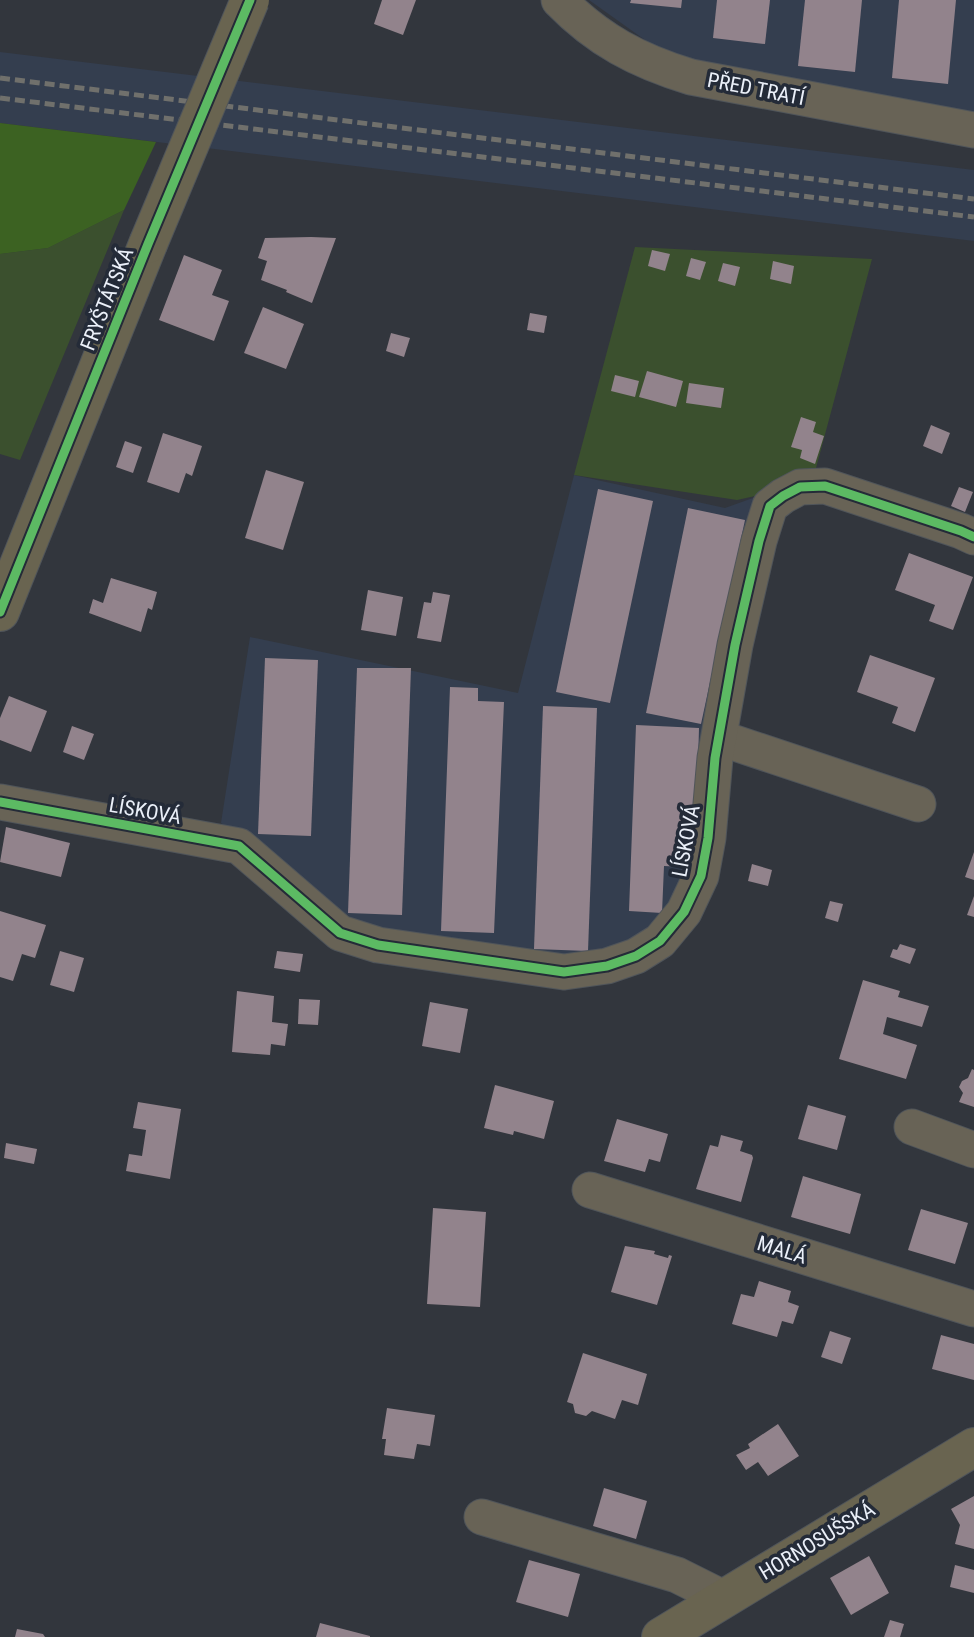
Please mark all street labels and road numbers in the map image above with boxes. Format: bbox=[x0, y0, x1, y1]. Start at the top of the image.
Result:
street label: PŘED TRATÍ bbox=[705, 68, 807, 110]
street label: FRYŠTÁTSKÁ bbox=[76, 244, 138, 354]
street label: LÍSKOVÁ bbox=[107, 793, 183, 829]
street label: LÍSKOVÁ bbox=[667, 803, 705, 879]
street label: MALÁ bbox=[754, 1231, 810, 1269]
street label: HORNOSUŠSKÁ bbox=[755, 1497, 879, 1585]

